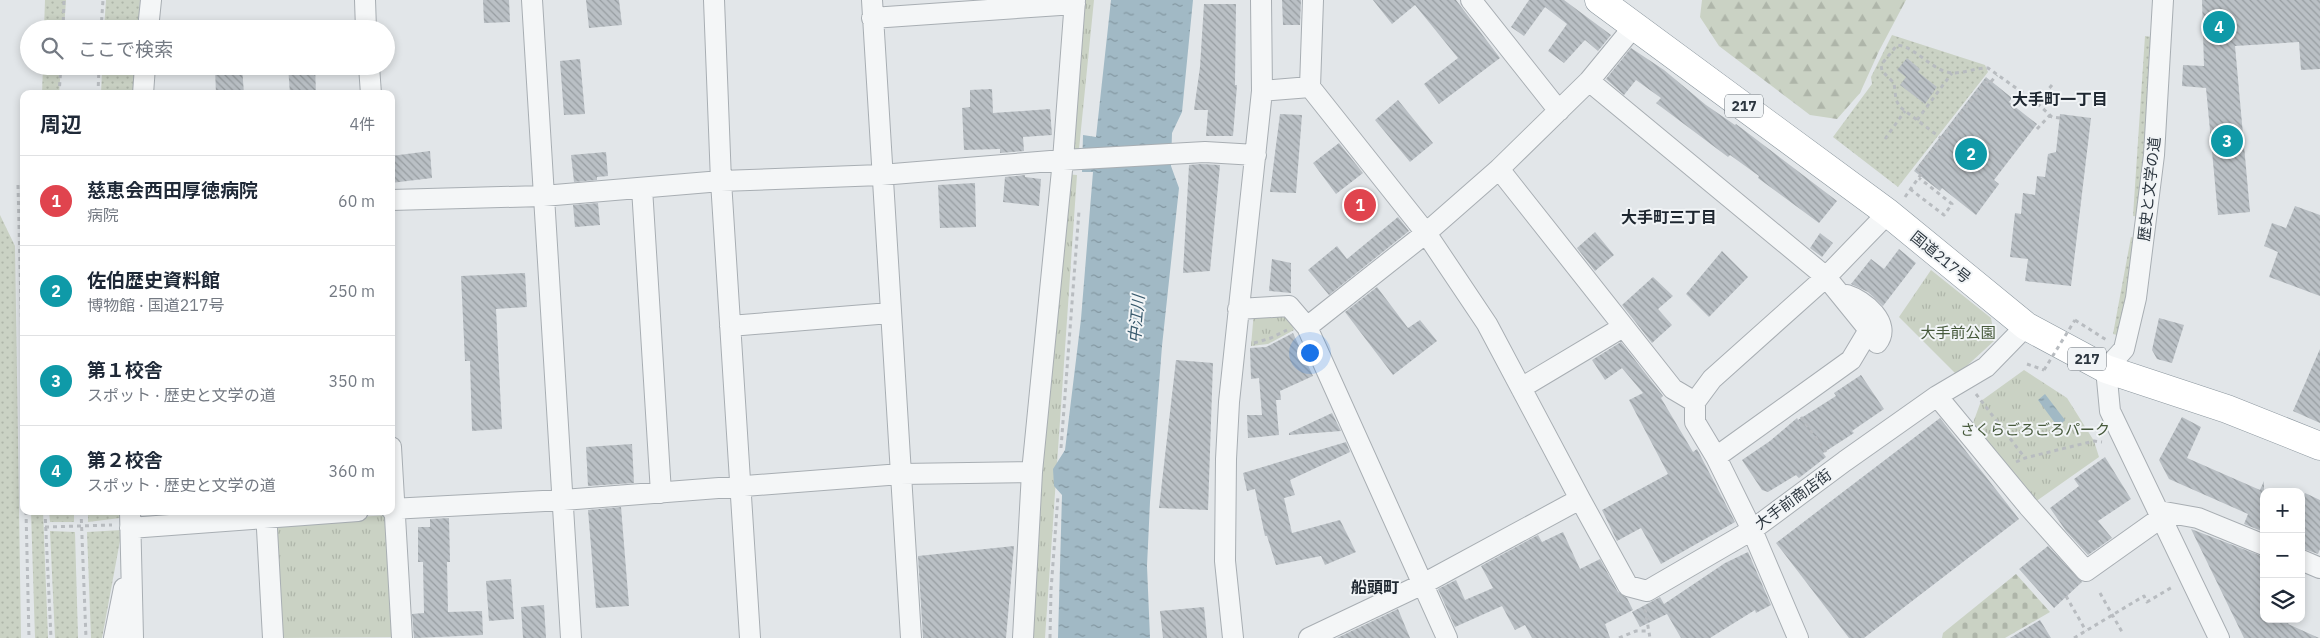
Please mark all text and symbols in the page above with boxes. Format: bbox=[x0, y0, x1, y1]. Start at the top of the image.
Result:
pin: 4 bbox=[2203, 8, 2235, 46]
search box bbox=[20, 20, 395, 75]
icon: search bbox=[38, 34, 66, 62]
text: ここで検索 bbox=[78, 37, 173, 61]
district label: 大手町一丁目 bbox=[2012, 89, 2108, 109]
road number: 217 bbox=[1725, 94, 1763, 118]
text: 周辺 bbox=[40, 110, 82, 138]
text: 4件 bbox=[349, 114, 375, 134]
pin: 3 bbox=[2211, 122, 2243, 160]
pin: 2 bbox=[1955, 135, 1987, 173]
street label: 歴史と文学の道 bbox=[2134, 136, 2164, 242]
text: 慈恵会西田厚徳病院 bbox=[87, 178, 258, 202]
pin: 1 bbox=[1344, 186, 1376, 224]
text: 1 bbox=[51, 191, 61, 211]
text: 60 m bbox=[338, 191, 375, 211]
text: 病院 bbox=[87, 205, 119, 225]
district label: 大手町三丁目 bbox=[1621, 207, 1717, 227]
street label: 国道217号 bbox=[1907, 227, 1975, 287]
text: 佐伯歴史資料館 bbox=[87, 268, 220, 292]
text: 2 bbox=[51, 281, 61, 301]
text: 250 m bbox=[328, 281, 375, 301]
water label: 中江川 bbox=[1124, 292, 1148, 344]
text: 博物館 · 国道217号 bbox=[87, 295, 225, 315]
park label: 大手前公園 bbox=[1920, 323, 1996, 342]
your location bbox=[1297, 340, 1323, 366]
road number: 217 bbox=[2068, 348, 2106, 370]
text: 第１校舎 bbox=[87, 358, 163, 382]
text: 3 bbox=[51, 371, 61, 391]
text: 350 m bbox=[328, 371, 375, 391]
text: スポット · 歴史と文学の道 bbox=[87, 385, 276, 405]
park label: さくらごろごろパーク bbox=[1960, 420, 2110, 439]
text: 第２校舎 bbox=[87, 448, 163, 472]
text: 4 bbox=[51, 461, 61, 481]
text: 360 m bbox=[328, 461, 375, 481]
street label: 大手前商店街 bbox=[1751, 465, 1835, 533]
text: スポット · 歴史と文学の道 bbox=[87, 475, 276, 495]
map controls bbox=[2260, 488, 2305, 623]
button: + bbox=[2260, 488, 2305, 533]
button: − bbox=[2260, 533, 2305, 578]
district label: 船頭町 bbox=[1351, 577, 1399, 597]
button: layers bbox=[2260, 578, 2305, 623]

